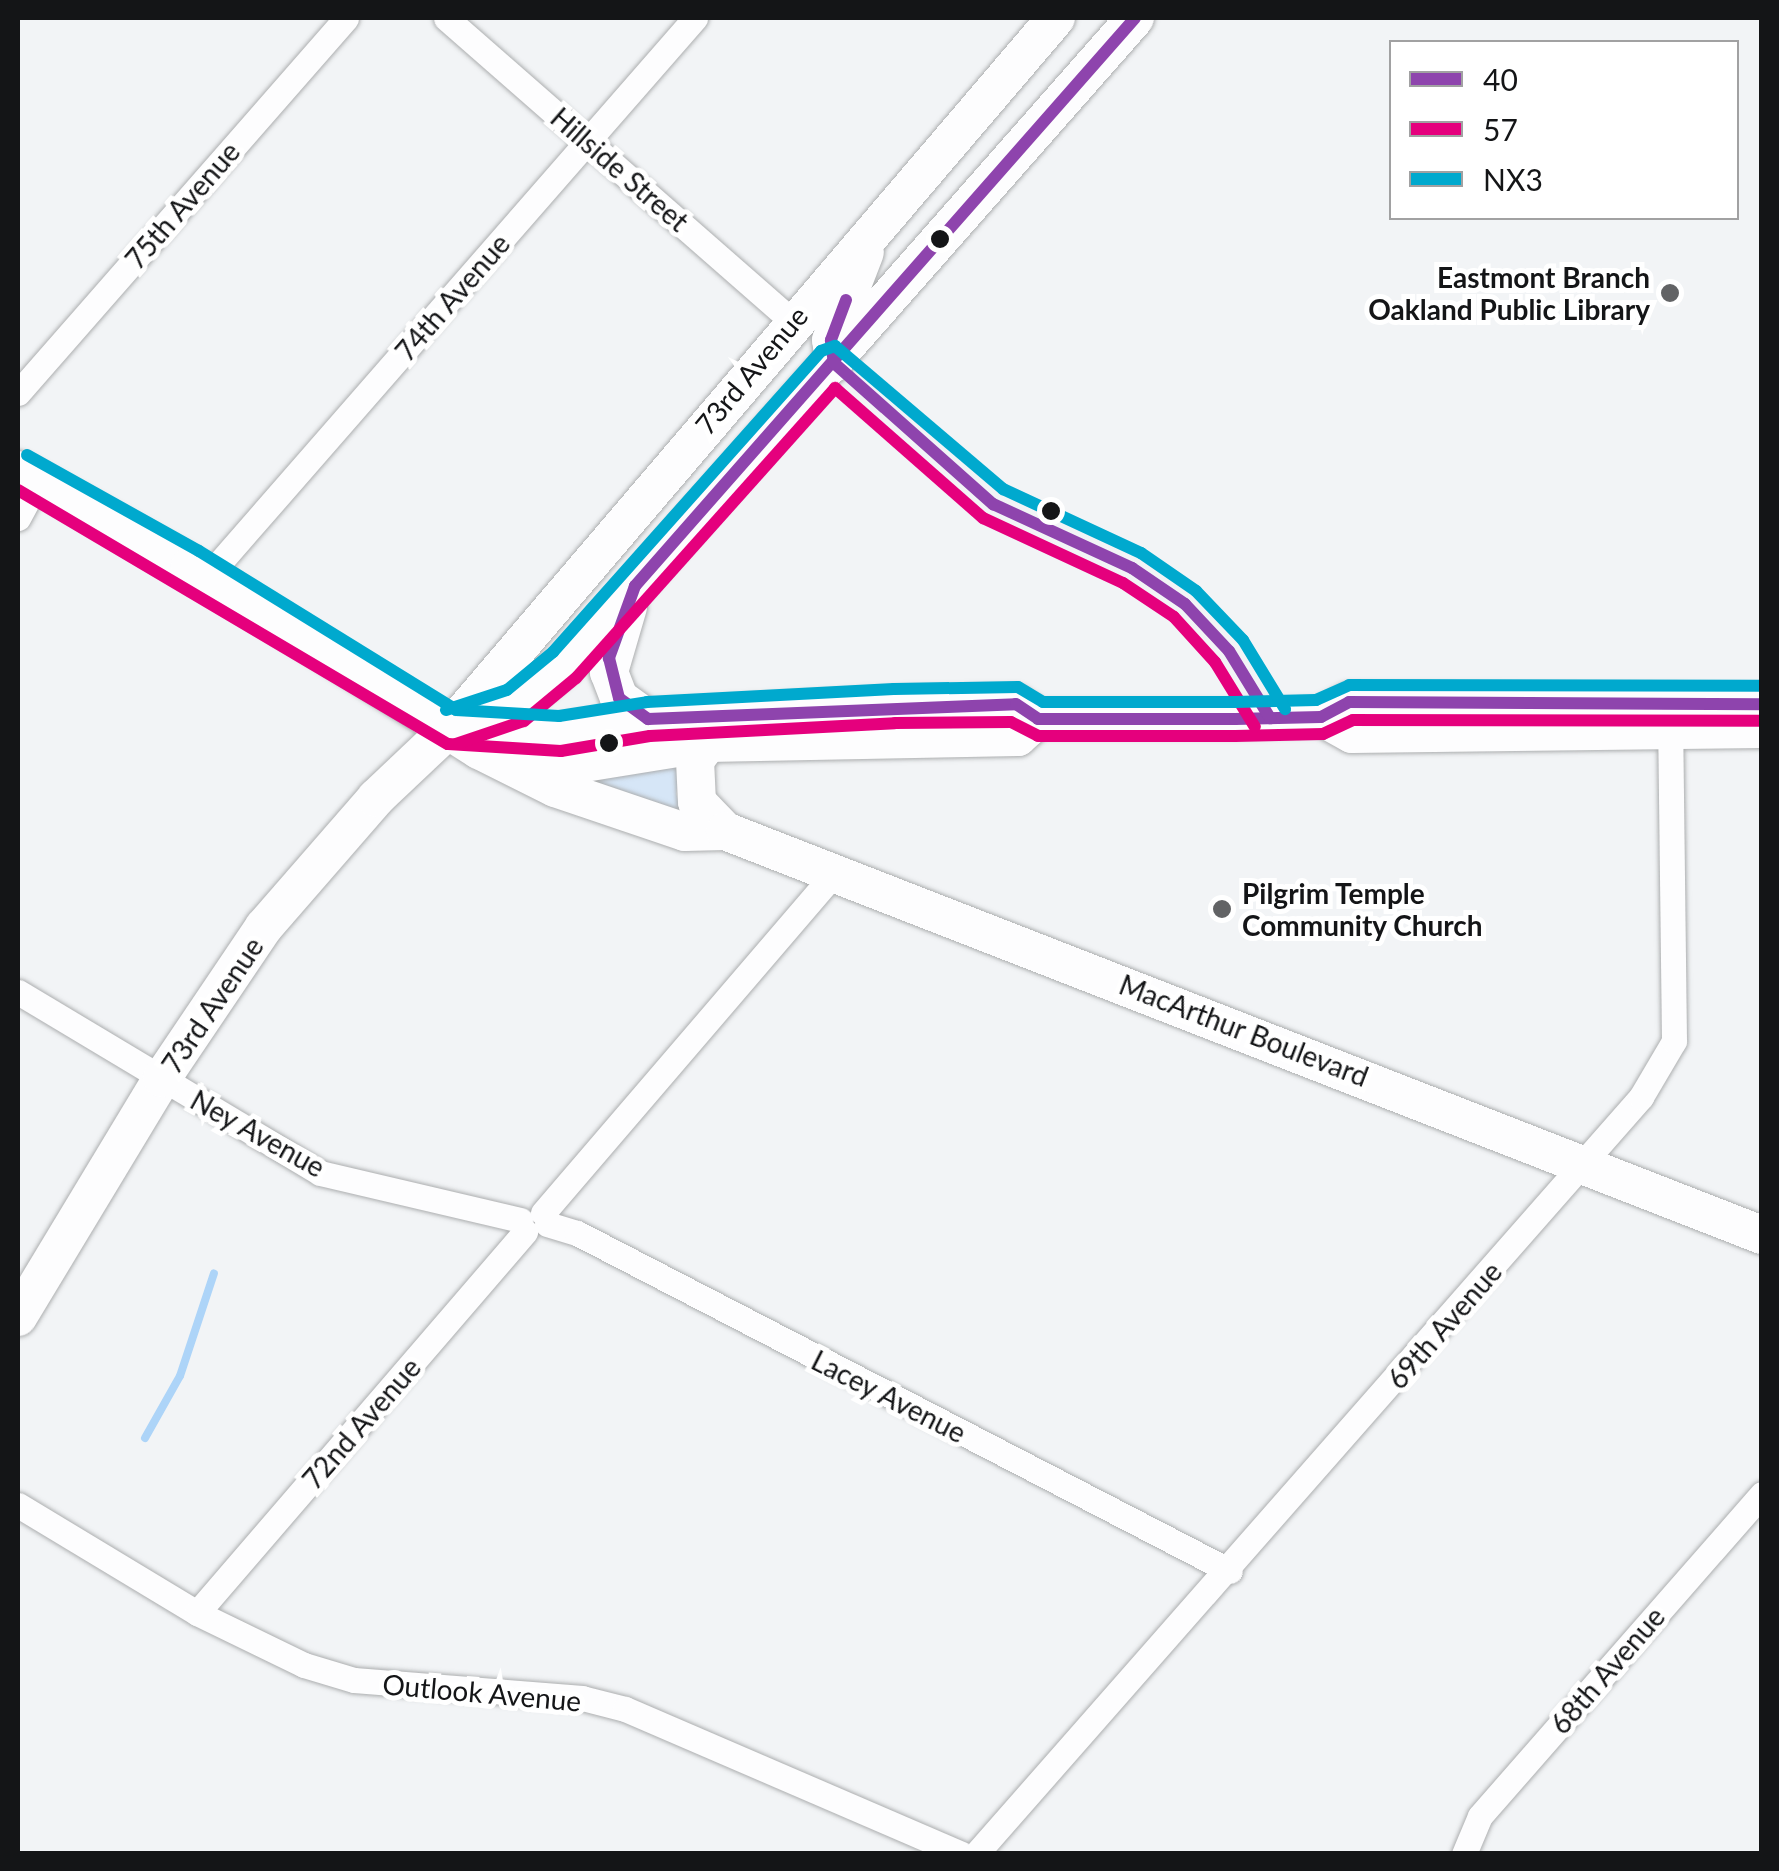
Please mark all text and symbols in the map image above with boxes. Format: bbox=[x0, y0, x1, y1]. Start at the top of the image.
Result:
legend bbox=[1389, 40, 1739, 220]
text: 40 bbox=[1483, 61, 1518, 97]
street label: Hillside Street bbox=[544, 100, 696, 238]
text: 57 bbox=[1483, 111, 1518, 147]
street label: 75th Avenue bbox=[117, 134, 247, 276]
text: NX3 bbox=[1483, 161, 1543, 197]
street label: 74th Avenue bbox=[387, 226, 517, 368]
unlabelled marker bbox=[930, 229, 950, 249]
place label: Eastmont Branch Oakland Public Library bbox=[1368, 260, 1650, 326]
marker: Eastmont Branch Oakland Public Library bbox=[1659, 282, 1681, 304]
street label: 73rd Avenue bbox=[687, 299, 815, 441]
unlabelled marker bbox=[1041, 501, 1061, 521]
unlabelled marker bbox=[599, 733, 619, 753]
place label: Pilgrim Temple Community Church bbox=[1242, 876, 1483, 942]
marker: Pilgrim Temple Community Church bbox=[1211, 898, 1233, 920]
street label: 73rd Avenue bbox=[154, 930, 270, 1080]
street label: MacArthur Boulevard bbox=[1115, 967, 1373, 1093]
street label: Ney Avenue bbox=[184, 1082, 332, 1184]
street label: 69th Avenue bbox=[1379, 1254, 1509, 1396]
street label: Lacey Avenue bbox=[806, 1342, 972, 1450]
street label: 72nd Avenue bbox=[295, 1350, 427, 1496]
street label: 68th Avenue bbox=[1542, 1599, 1672, 1741]
street label: Outlook Avenue bbox=[381, 1667, 583, 1717]

